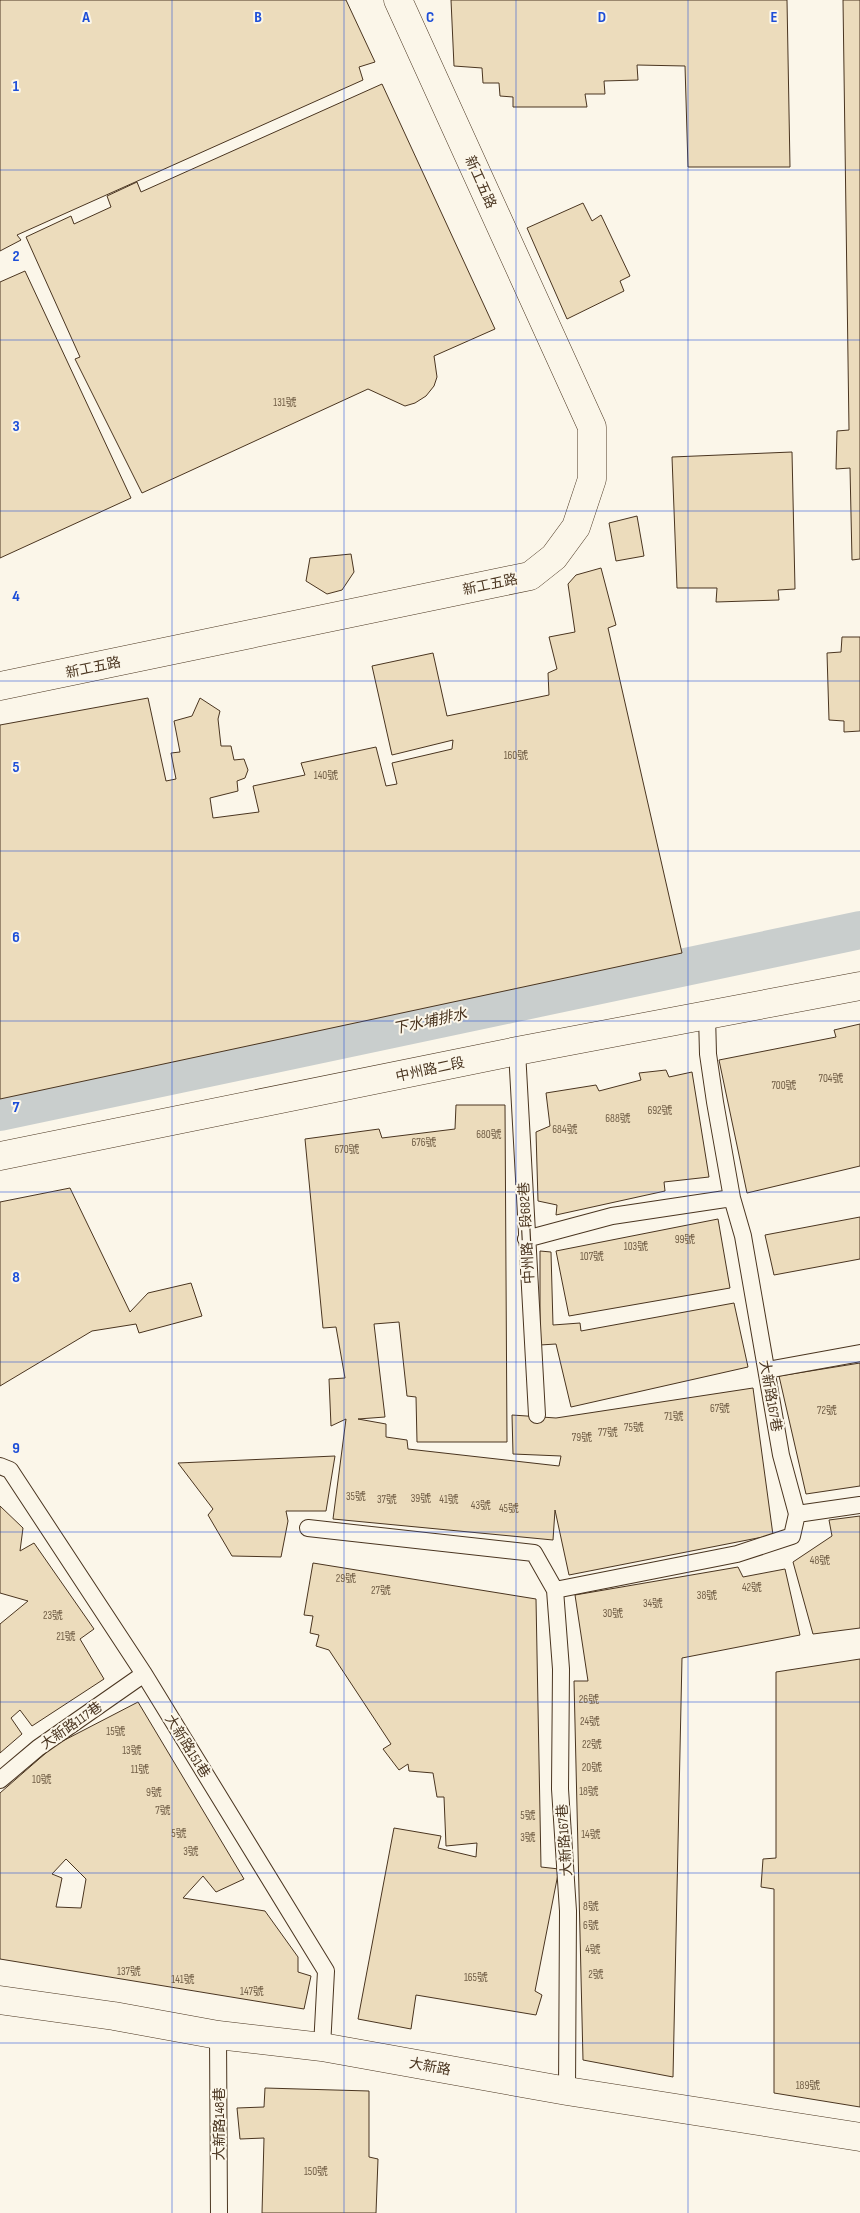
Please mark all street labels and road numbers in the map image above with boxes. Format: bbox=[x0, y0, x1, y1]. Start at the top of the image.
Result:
street label: 新工五路 bbox=[461, 153, 500, 211]
street label: 新工五路 bbox=[461, 570, 519, 599]
street label: 新工五路 bbox=[64, 653, 122, 682]
street label: 中州路二段 bbox=[394, 1054, 466, 1085]
street label: 中州路二段682巷 bbox=[515, 1181, 538, 1284]
street label: 大新路167巷 bbox=[756, 1359, 785, 1433]
street label: 大新路117巷 bbox=[37, 1698, 105, 1753]
street label: 大新路151巷 bbox=[161, 1711, 214, 1781]
street label: 大新路167巷 bbox=[553, 1803, 576, 1877]
street label: 大新路 bbox=[408, 2054, 452, 2079]
street label: 大新路148巷 bbox=[211, 2088, 228, 2160]

